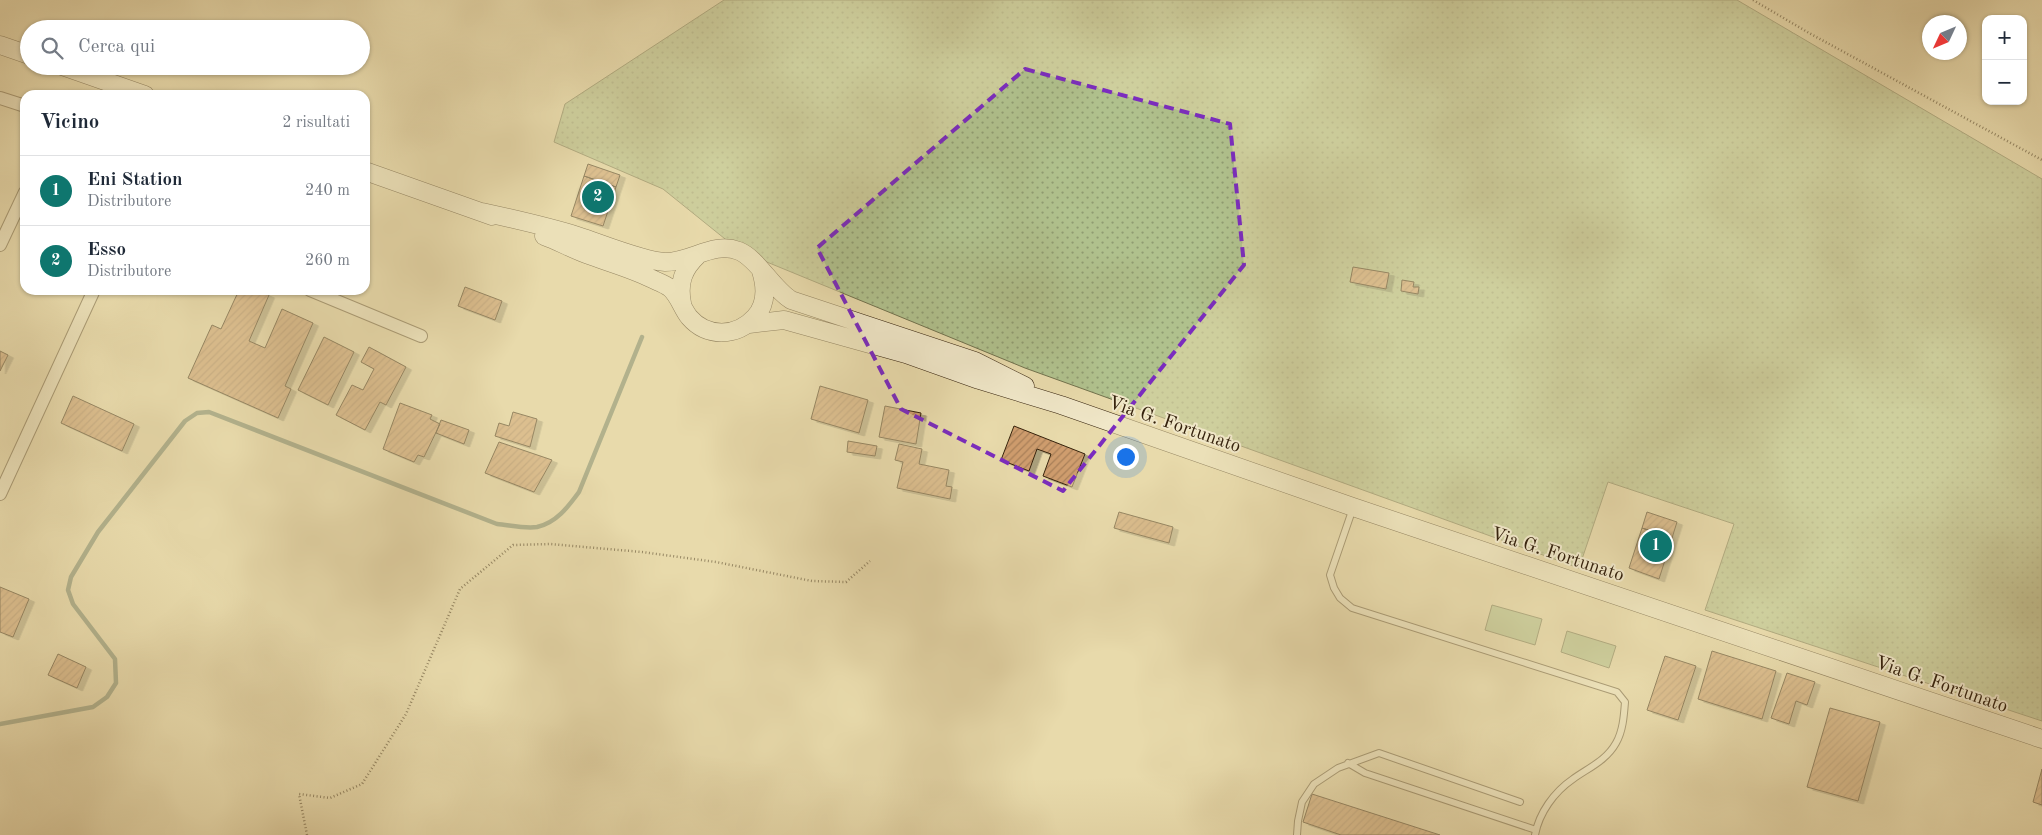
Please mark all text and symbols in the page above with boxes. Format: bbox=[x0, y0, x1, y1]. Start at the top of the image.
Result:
north arrow bbox=[1922, 15, 1967, 60]
map controls bbox=[1982, 15, 2027, 105]
button: + bbox=[1982, 15, 2027, 60]
search box bbox=[20, 20, 370, 75]
icon: search bbox=[38, 34, 66, 62]
text: Cerca qui bbox=[78, 38, 155, 57]
button: − bbox=[1982, 60, 2027, 105]
text: Vicino bbox=[40, 112, 99, 133]
text: 2 risultati bbox=[282, 115, 350, 131]
text: Eni Station bbox=[87, 171, 183, 190]
pin: 2 bbox=[582, 178, 614, 216]
text: 1 bbox=[51, 183, 61, 199]
text: 240 m bbox=[305, 183, 350, 199]
text: Distributore bbox=[87, 194, 171, 210]
text: Esso bbox=[87, 241, 126, 260]
text: 2 bbox=[51, 253, 61, 269]
text: 260 m bbox=[305, 253, 350, 269]
text: Distributore bbox=[87, 264, 171, 280]
street label: Via G. Fortunato bbox=[1105, 394, 1243, 457]
your location bbox=[1113, 444, 1139, 470]
street label: Via G. Fortunato bbox=[1488, 525, 1626, 586]
pin: 1 bbox=[1640, 527, 1672, 565]
street label: Via G. Fortunato bbox=[1872, 654, 2010, 717]

